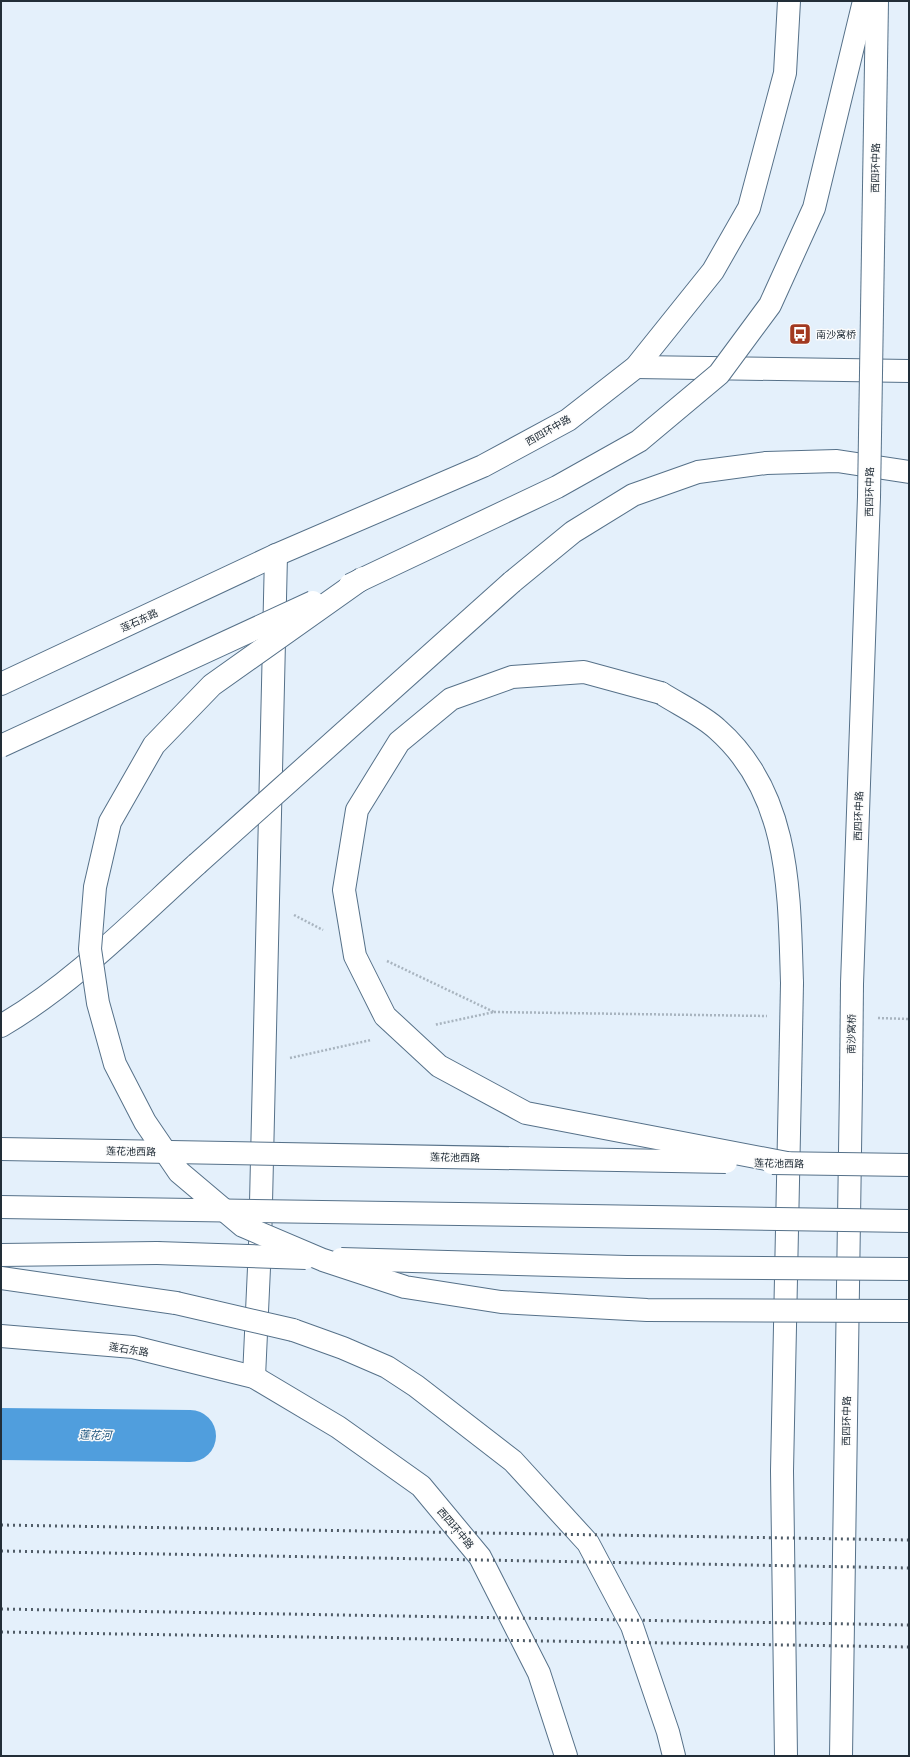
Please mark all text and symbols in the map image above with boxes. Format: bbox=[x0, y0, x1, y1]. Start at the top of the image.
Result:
street label: 西四环中路 bbox=[869, 143, 882, 193]
bus stop icon: 南沙窝桥 bbox=[787, 321, 813, 347]
place label: 南沙窝桥 bbox=[816, 328, 856, 341]
street label: 西四环中路 bbox=[523, 412, 573, 449]
street label: 西四环中路 bbox=[863, 467, 876, 517]
street label: 莲石东路 bbox=[118, 606, 160, 635]
street label: 西四环中路 bbox=[851, 791, 866, 841]
street label: 南沙窝桥 bbox=[845, 1014, 858, 1054]
street label: 莲花池西路 bbox=[106, 1145, 156, 1158]
street label: 莲花池西路 bbox=[430, 1151, 480, 1164]
street label: 莲花池西路 bbox=[754, 1157, 804, 1170]
street label: 莲石东路 bbox=[108, 1340, 150, 1359]
street label: 西四环中路 bbox=[840, 1396, 853, 1446]
water label: 莲花河 bbox=[78, 1428, 114, 1442]
street label: 西四环中路 bbox=[435, 1505, 477, 1552]

